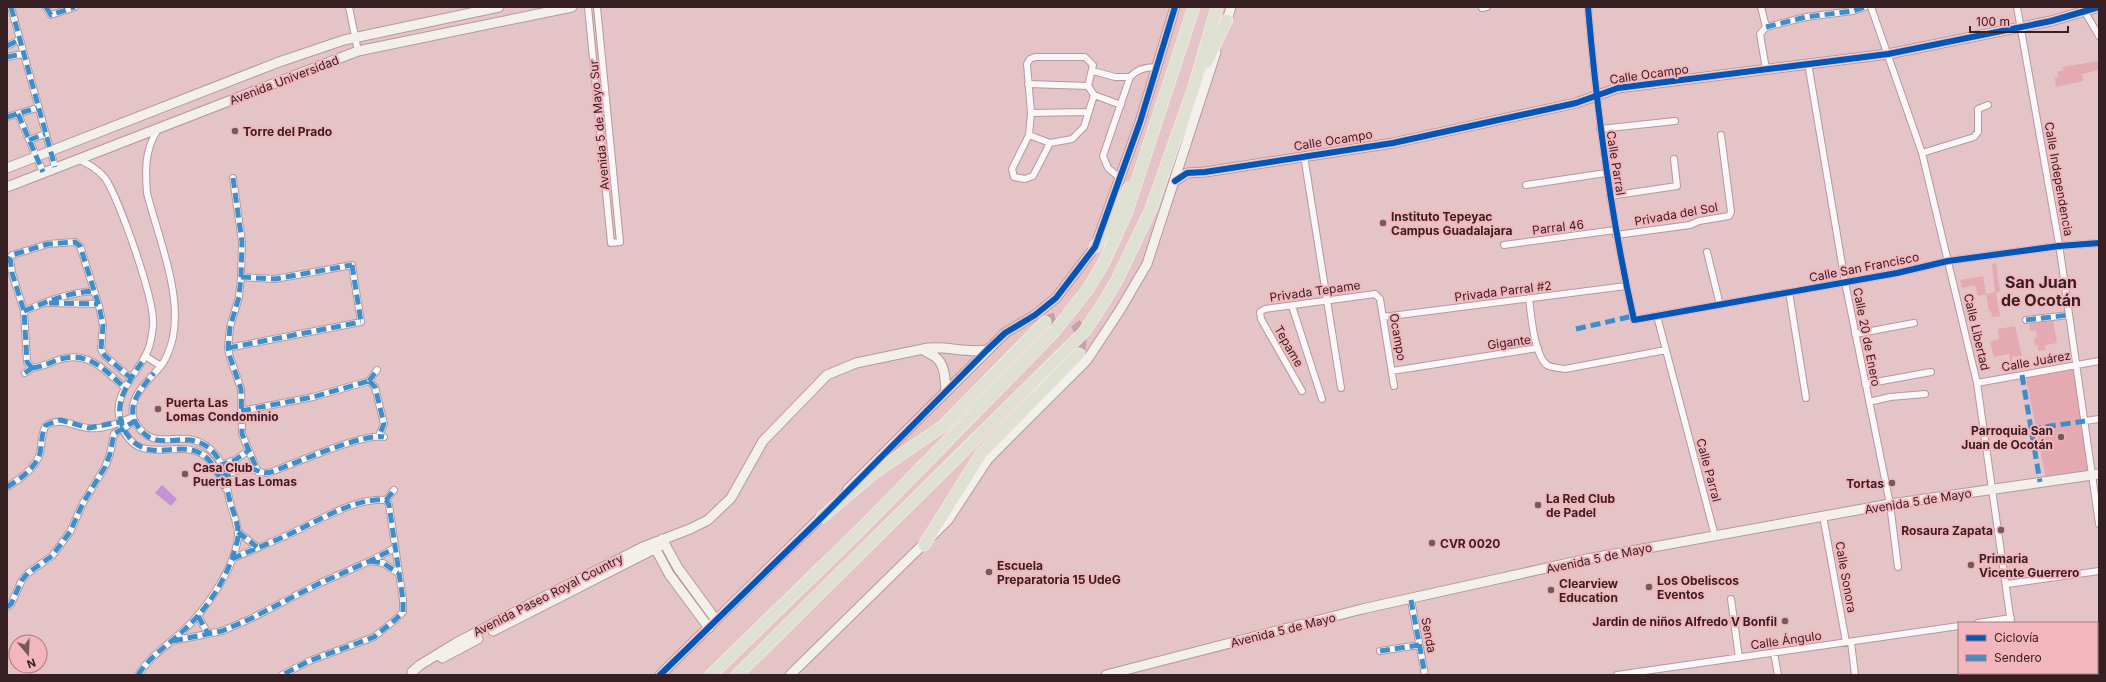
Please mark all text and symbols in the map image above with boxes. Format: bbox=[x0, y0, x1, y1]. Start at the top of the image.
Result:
scale bar bbox=[1970, 8, 2068, 34]
text: 100 m bbox=[1976, 14, 2010, 29]
street label: Avenida Universidad bbox=[227, 52, 341, 108]
street label: Avenida 5 de Mayo Sur bbox=[586, 59, 612, 191]
street label: Calle Ocampo bbox=[1609, 61, 1689, 87]
street label: Calle Independencia bbox=[2042, 121, 2076, 237]
place label: Torre del Prado bbox=[243, 124, 332, 139]
marker: Torre del Prado bbox=[230, 126, 240, 136]
street label: Calle Ocampo bbox=[1292, 126, 1374, 154]
street label: Calle Parral bbox=[1604, 130, 1628, 196]
street label: Privada del Sol bbox=[1633, 199, 1719, 229]
place label: Instituto Tepeyac Campus Guadalajara bbox=[1391, 209, 1513, 238]
street label: Parral 46 bbox=[1531, 216, 1585, 238]
marker: Instituto Tepeyac Campus Guadalajara bbox=[1378, 218, 1388, 228]
street label: Calle San Francisco bbox=[1808, 249, 1920, 285]
district label: San Juan de Ocotán bbox=[2001, 272, 2081, 310]
street label: Privada Tepame bbox=[1269, 277, 1361, 305]
street label: Privada Parral #2 bbox=[1454, 278, 1552, 304]
street label: Calle 20 de Enero bbox=[1850, 286, 1884, 388]
street label: Calle Libertad bbox=[1961, 292, 1993, 372]
street label: Ocampo bbox=[1386, 312, 1410, 362]
street label: Tepame bbox=[1271, 323, 1307, 369]
street label: Gigante bbox=[1486, 332, 1532, 352]
street label: Calle Juárez bbox=[2000, 348, 2072, 374]
place label: Puerta Las Lomas Condominio bbox=[166, 395, 279, 424]
marker: Puerta Las Lomas Condominio bbox=[153, 404, 163, 414]
place label: Parroquia San Juan de Ocotán bbox=[1961, 423, 2053, 452]
marker: Parroquia San Juan de Ocotán bbox=[2056, 432, 2066, 442]
street label: Calle Parral bbox=[1693, 437, 1725, 503]
place label: Casa Club Puerta Las Lomas bbox=[193, 460, 297, 489]
marker: Casa Club Puerta Las Lomas bbox=[180, 469, 190, 479]
place label: Tortas bbox=[1846, 476, 1884, 491]
marker: Tortas bbox=[1887, 478, 1897, 488]
street label: Avenida 5 de Mayo bbox=[1864, 485, 1972, 517]
place label: La Red Club de Padel bbox=[1546, 491, 1615, 520]
marker: La Red Club de Padel bbox=[1533, 500, 1543, 510]
place label: Rosaura Zapata bbox=[1901, 523, 1993, 538]
marker: Rosaura Zapata bbox=[1996, 525, 2006, 535]
place label: CVR 0020 bbox=[1440, 536, 1500, 551]
marker: CVR 0020 bbox=[1427, 538, 1437, 548]
street label: Avenida 5 de Mayo bbox=[1545, 539, 1653, 577]
street label: Calle Sonora bbox=[1832, 540, 1860, 614]
street label: Avenida Paseo Royal Country bbox=[470, 550, 626, 639]
place label: Primaria Vicente Guerrero bbox=[1979, 551, 2079, 580]
place label: Escuela Preparatoria 15 UdeG bbox=[997, 558, 1121, 587]
marker: Primaria Vicente Guerrero bbox=[1966, 560, 1976, 570]
marker: Escuela Preparatoria 15 UdeG bbox=[984, 567, 994, 577]
place label: Los Obeliscos Eventos bbox=[1657, 573, 1739, 602]
place label: Clearview Education bbox=[1559, 576, 1619, 605]
marker: Los Obeliscos Eventos bbox=[1644, 582, 1654, 592]
marker: Clearview Education bbox=[1546, 585, 1556, 595]
street label: Avenida 5 de Mayo bbox=[1229, 610, 1337, 650]
place label: Jardin de niños Alfredo V Bonfil bbox=[1592, 614, 1777, 629]
street label: Senda bbox=[1418, 616, 1440, 654]
marker: Jardin de niños Alfredo V Bonfil bbox=[1780, 616, 1790, 626]
legend bbox=[1958, 622, 2098, 674]
street label: Calle Ángulo bbox=[1749, 628, 1823, 652]
text: Ciclovía bbox=[1994, 630, 2039, 645]
north arrow bbox=[8, 634, 48, 674]
text: Sendero bbox=[1994, 650, 2042, 665]
text: N bbox=[25, 655, 38, 671]

